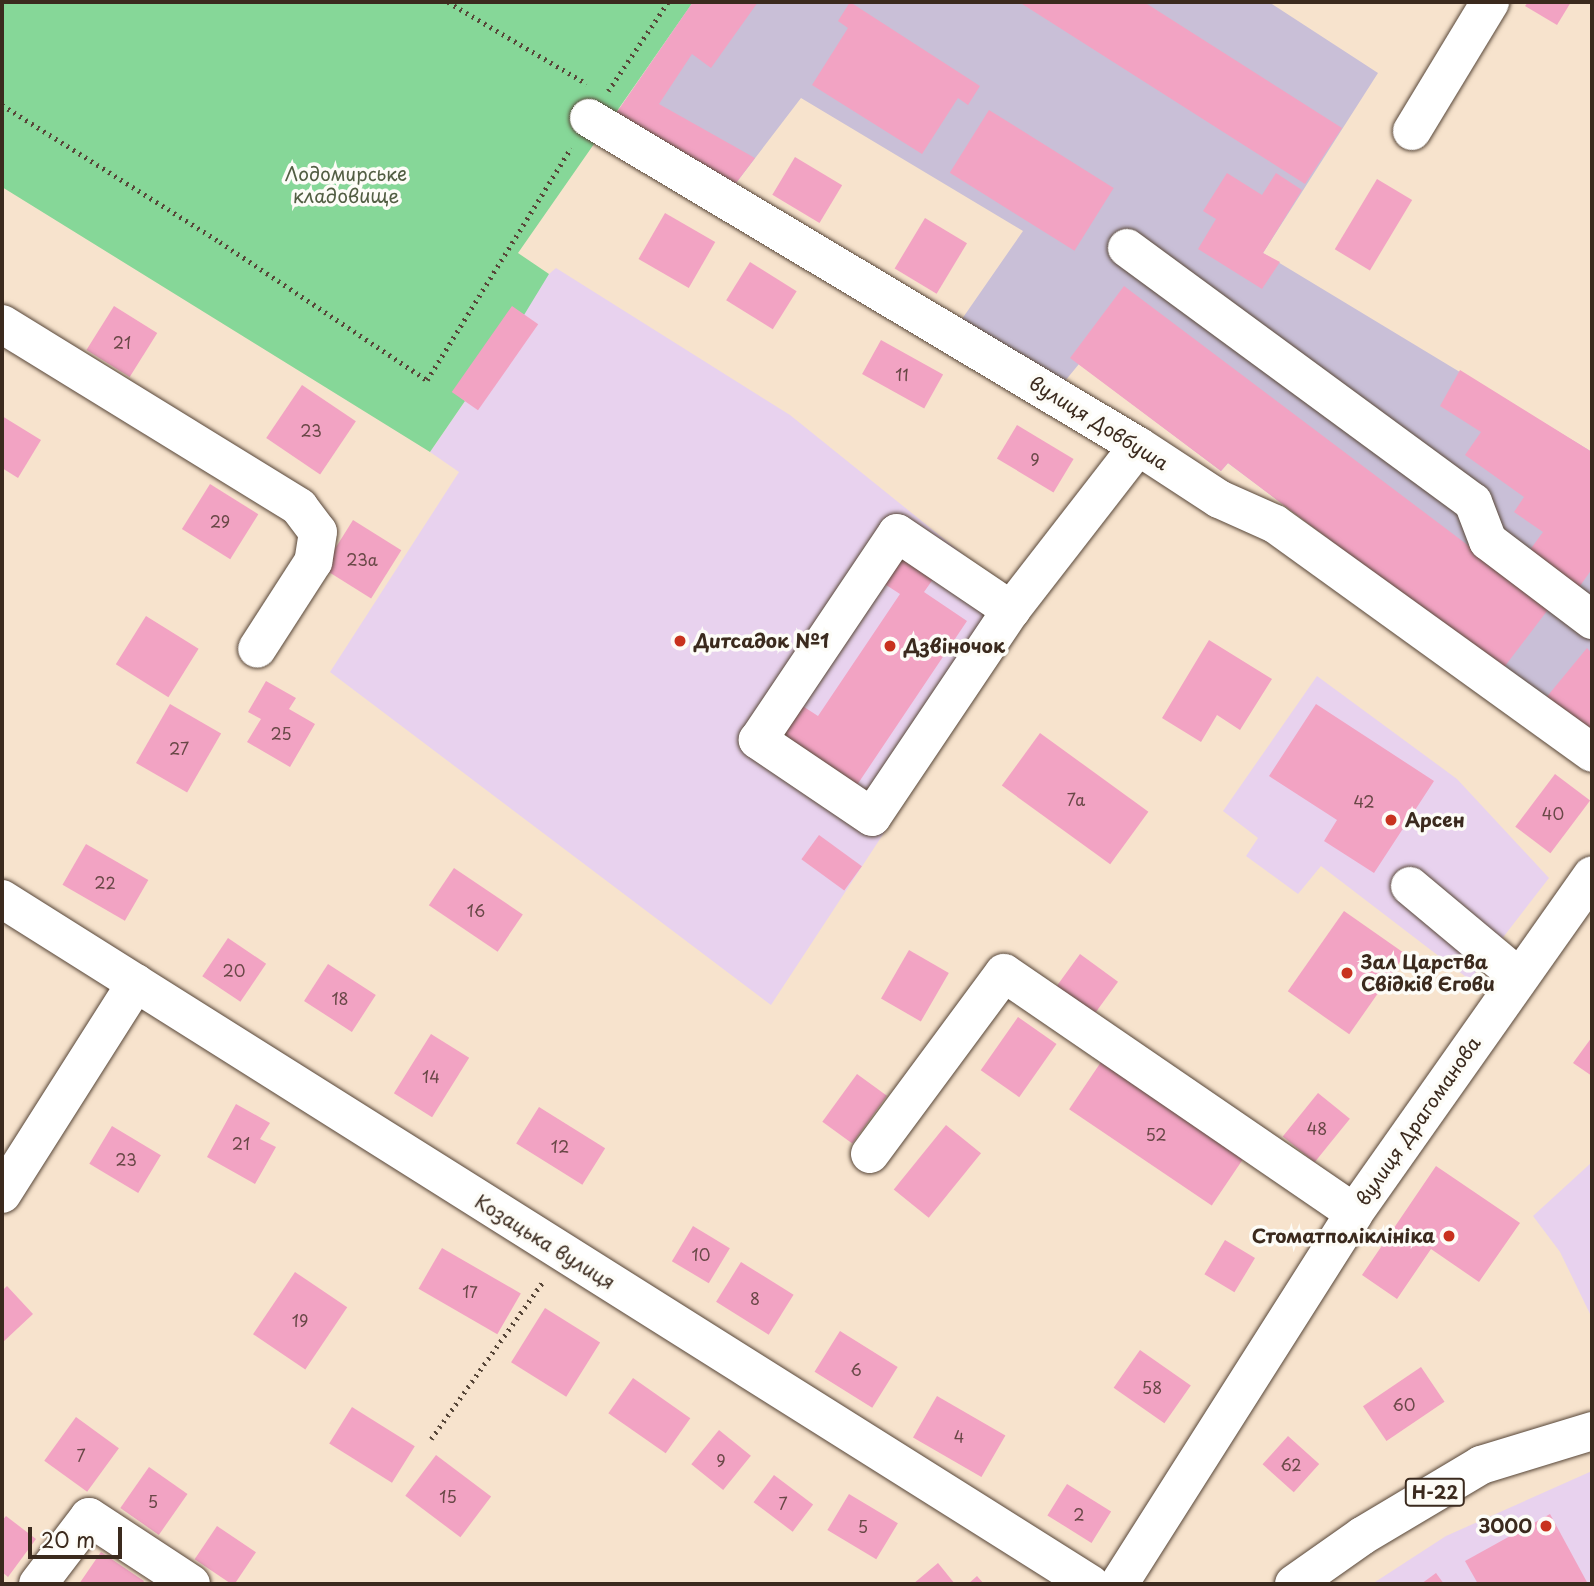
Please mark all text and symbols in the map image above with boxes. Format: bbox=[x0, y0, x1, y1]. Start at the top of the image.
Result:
park label: Лодомирське кладовище bbox=[285, 163, 407, 207]
house number: 21 bbox=[113, 332, 131, 352]
house number: 11 bbox=[895, 364, 909, 384]
street label: вулиця Довбуша bbox=[1025, 371, 1173, 475]
house number: 23 bbox=[300, 420, 322, 440]
house number: 9 bbox=[1030, 449, 1040, 469]
house number: 29 bbox=[210, 511, 230, 531]
house number: 23а bbox=[346, 549, 378, 569]
place label: Дитсадок №1 bbox=[694, 630, 829, 652]
marker: Дитсадок №1 bbox=[672, 633, 688, 649]
place label: Дзвіночок bbox=[904, 635, 1005, 657]
marker: Дзвіночок bbox=[882, 638, 898, 654]
house number: 25 bbox=[270, 723, 292, 743]
house number: 27 bbox=[169, 738, 189, 758]
house number: 7а bbox=[1067, 789, 1085, 809]
house number: 42 bbox=[1353, 791, 1375, 811]
house number: 40 bbox=[1542, 803, 1564, 823]
place label: Арсен bbox=[1405, 809, 1465, 831]
marker: Арсен bbox=[1383, 812, 1399, 828]
house number: 22 bbox=[94, 872, 116, 892]
house number: 16 bbox=[467, 900, 485, 920]
place label: Зал Царства Свідків Єгови bbox=[1361, 951, 1496, 995]
house number: 20 bbox=[223, 960, 245, 980]
marker: Зал Царства Свідків Єгови bbox=[1339, 965, 1355, 981]
house number: 18 bbox=[331, 988, 349, 1008]
street label: вулиця Драгоманова bbox=[1351, 1032, 1485, 1210]
house number: 14 bbox=[422, 1066, 440, 1086]
house number: 48 bbox=[1307, 1118, 1327, 1138]
house number: 52 bbox=[1145, 1124, 1167, 1144]
house number: 21 bbox=[232, 1133, 250, 1153]
house number: 12 bbox=[551, 1136, 569, 1156]
house number: 23 bbox=[115, 1149, 137, 1169]
street label: Козацька вулиця bbox=[471, 1190, 619, 1294]
place label: Стоматполіклініка bbox=[1252, 1225, 1435, 1247]
marker: Стоматполіклініка bbox=[1441, 1228, 1457, 1244]
house number: 10 bbox=[692, 1244, 710, 1264]
house number: 17 bbox=[462, 1281, 478, 1301]
house number: 8 bbox=[750, 1288, 760, 1308]
house number: 19 bbox=[292, 1310, 308, 1330]
house number: 6 bbox=[850, 1359, 862, 1379]
house number: 58 bbox=[1142, 1377, 1162, 1397]
house number: 60 bbox=[1393, 1394, 1415, 1414]
house number: 4 bbox=[954, 1426, 964, 1446]
house number: 7 bbox=[76, 1445, 86, 1465]
house number: 9 bbox=[716, 1450, 726, 1470]
house number: 62 bbox=[1280, 1454, 1302, 1474]
road number: Н-22 bbox=[1404, 1478, 1466, 1506]
house number: 15 bbox=[439, 1486, 457, 1506]
house number: 5 bbox=[148, 1491, 158, 1511]
house number: 7 bbox=[778, 1493, 788, 1513]
house number: 2 bbox=[1073, 1504, 1085, 1524]
scale bar bbox=[32, 1512, 126, 1556]
place label: 3000 bbox=[1478, 1515, 1532, 1537]
house number: 5 bbox=[858, 1516, 868, 1536]
marker: 3000 bbox=[1538, 1518, 1554, 1534]
text: 20 m bbox=[41, 1523, 95, 1555]

